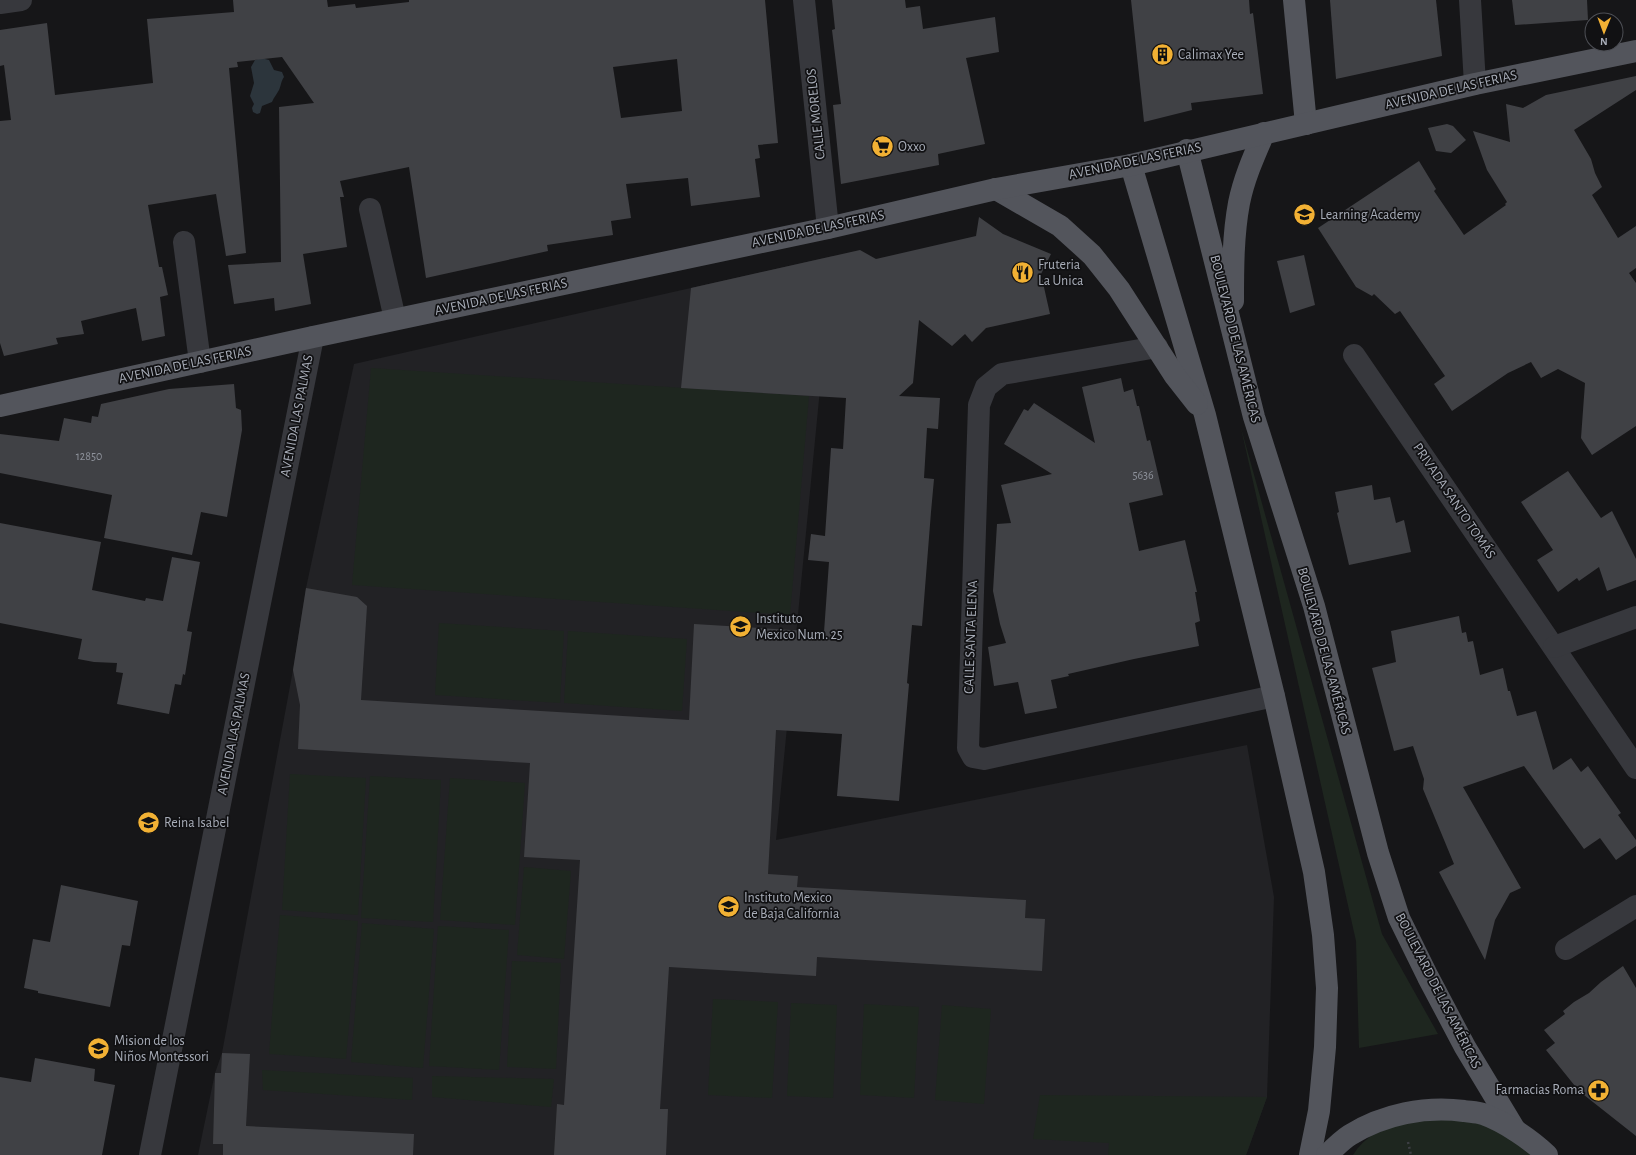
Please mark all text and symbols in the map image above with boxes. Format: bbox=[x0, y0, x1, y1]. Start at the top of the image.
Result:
north arrow bbox=[1584, 12, 1624, 52]
text: N bbox=[1600, 36, 1608, 47]
building icon: Calimax Yee bbox=[1149, 42, 1175, 68]
place label: Calimax Yee bbox=[1178, 48, 1244, 62]
street label: CALLE MORELOS bbox=[804, 68, 828, 160]
street label: AVENIDA DE LAS FERIAS bbox=[1384, 68, 1518, 112]
supermarket icon: Oxxo bbox=[870, 134, 896, 160]
place label: Oxxo bbox=[898, 140, 926, 154]
street label: AVENIDA DE LAS FERIAS bbox=[1068, 140, 1202, 182]
school or university icon: Learning Academy bbox=[1292, 202, 1318, 228]
street label: AVENIDA DE LAS FERIAS bbox=[751, 208, 885, 250]
place label: Learning Academy bbox=[1320, 208, 1420, 222]
street label: BOULEVARD DE LAS AMÉRICAS bbox=[1207, 253, 1266, 424]
place label: Fruteria La Unica bbox=[1038, 258, 1084, 288]
restaurant icon: Fruteria La Unica bbox=[1009, 260, 1035, 286]
street label: AVENIDA DE LAS FERIAS bbox=[434, 276, 568, 318]
street label: AVENIDA DE LAS FERIAS bbox=[118, 344, 252, 386]
street label: AVENIDA LAS PALMAS bbox=[278, 354, 316, 478]
street label: PRIVADA SANTO TOMÁS bbox=[1410, 439, 1500, 561]
house number: 12850 bbox=[76, 450, 102, 462]
house number: 5636 bbox=[1132, 469, 1154, 481]
street label: BOULEVARD DE LAS AMÉRICAS bbox=[1295, 565, 1356, 736]
street label: CALLE SANTA ELENA bbox=[962, 580, 980, 694]
place label: Instituto Mexico Num. 25 bbox=[756, 612, 843, 642]
school or university icon: Instituto Mexico Num. 25 bbox=[728, 614, 754, 640]
street label: AVENIDA LAS PALMAS bbox=[215, 672, 253, 796]
school or university icon: Reina Isabel bbox=[135, 810, 161, 836]
place label: Reina Isabel bbox=[164, 816, 229, 830]
place label: Instituto Mexico de Baja California bbox=[744, 891, 840, 921]
school or university icon: Instituto Mexico de Baja California bbox=[715, 893, 741, 919]
street label: BOULEVARD DE LAS AMÉRICAS bbox=[1393, 910, 1486, 1071]
place label: Mision de los Niños Montessori bbox=[114, 1034, 209, 1064]
school or university icon: Mision de los Niños Montessori bbox=[86, 1036, 112, 1062]
pharmacy icon: Farmacias Roma bbox=[1586, 1077, 1612, 1103]
place label: Farmacias Roma bbox=[1495, 1083, 1585, 1097]

